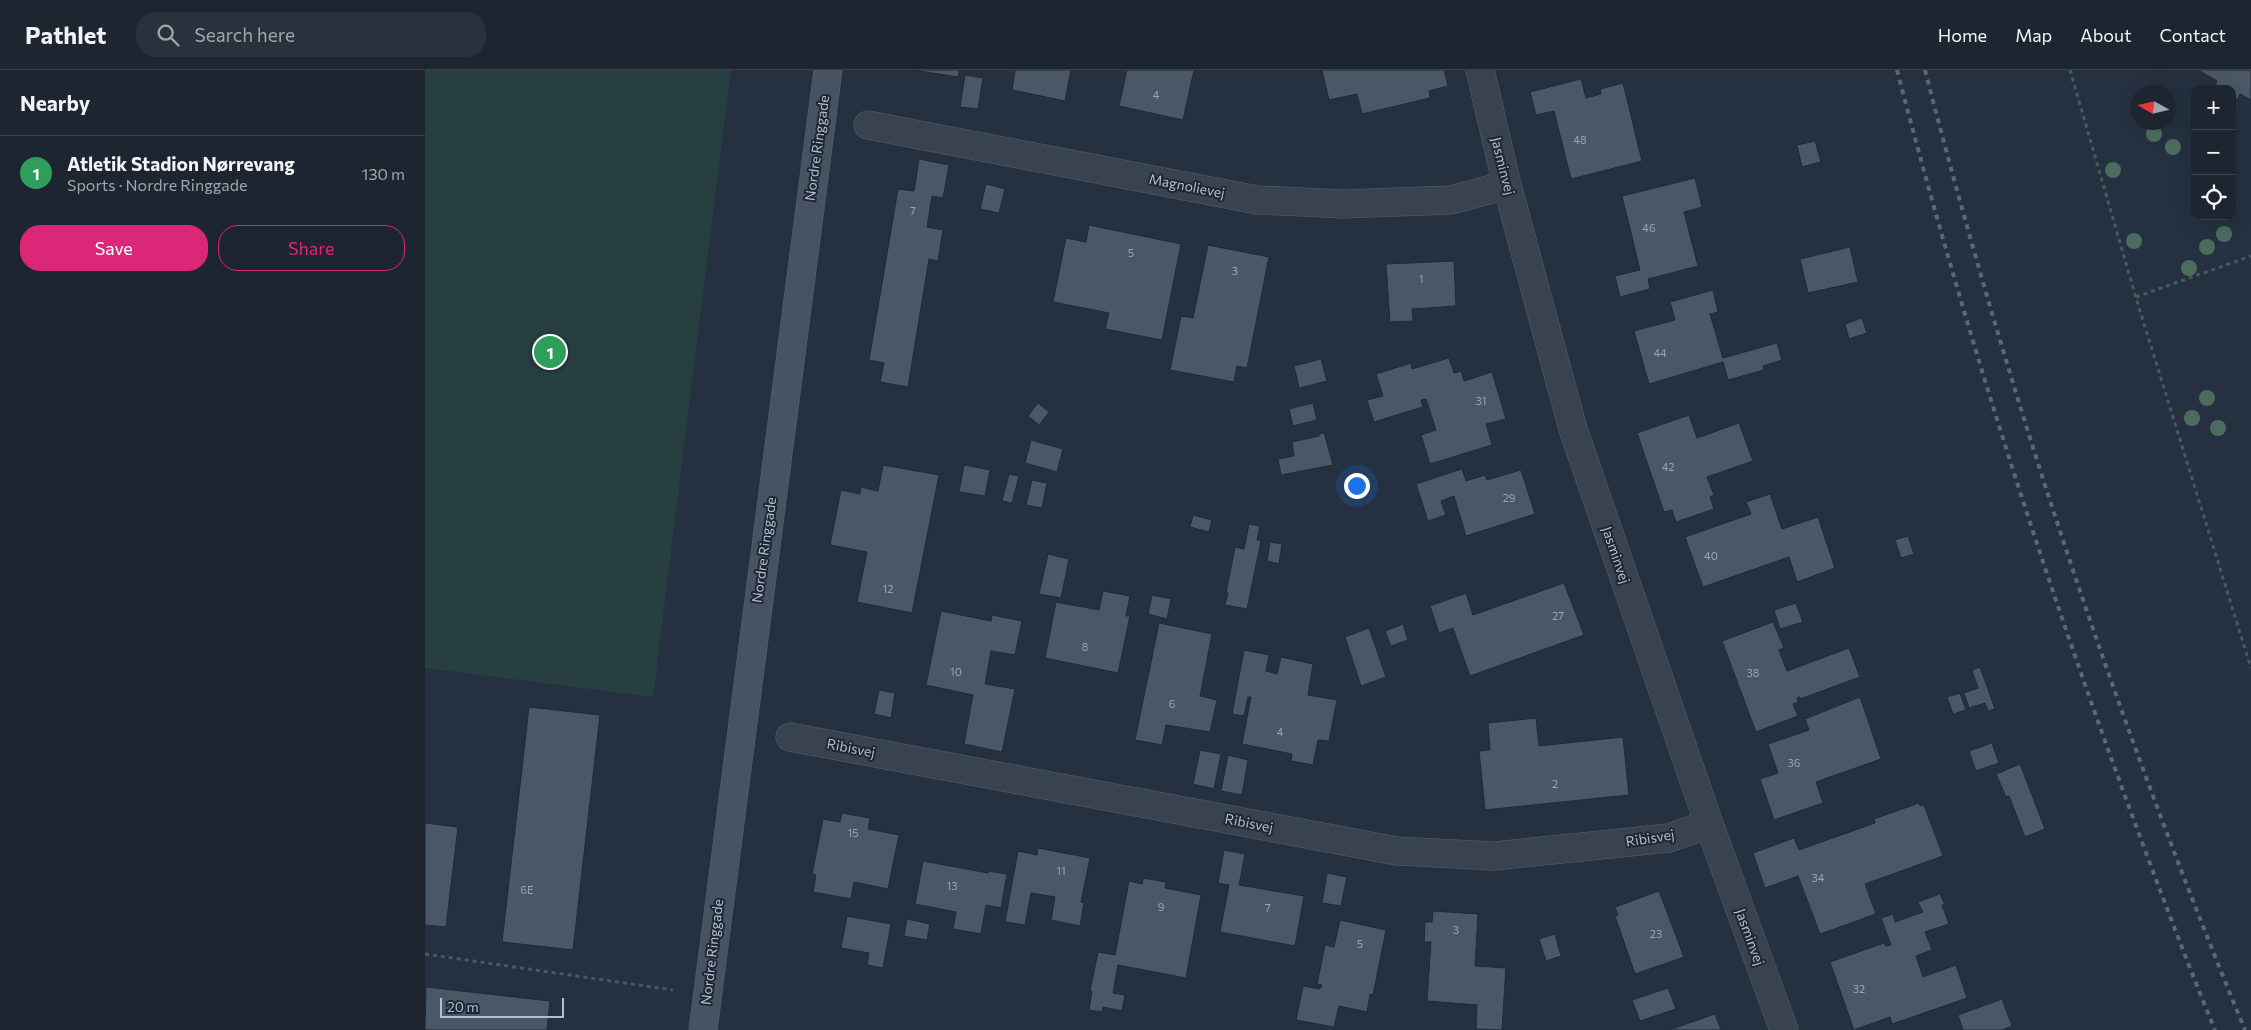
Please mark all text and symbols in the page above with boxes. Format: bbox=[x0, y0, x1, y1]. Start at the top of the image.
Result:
search box bbox=[136, 12, 486, 57]
text: Pathlet bbox=[25, 20, 106, 49]
icon: search bbox=[154, 21, 182, 49]
text: Search here bbox=[194, 23, 295, 46]
text: Home bbox=[1938, 24, 1987, 46]
text: Map bbox=[2015, 24, 2052, 46]
text: About bbox=[2080, 24, 2132, 46]
text: Contact bbox=[2160, 24, 2226, 46]
north arrow bbox=[2131, 85, 2176, 130]
map controls bbox=[2191, 85, 2236, 220]
button: + bbox=[2191, 85, 2236, 130]
house number: 4 bbox=[1153, 88, 1160, 101]
text: Nearby bbox=[20, 90, 90, 115]
street label: Nordre Ringgade bbox=[801, 94, 832, 202]
button: − bbox=[2191, 130, 2236, 175]
house number: 48 bbox=[1573, 133, 1587, 146]
street label: Jasminvej bbox=[1488, 135, 1519, 197]
text: Atletik Stadion Nørrevang bbox=[67, 152, 295, 175]
text: 1 bbox=[32, 164, 40, 183]
text: 130 m bbox=[362, 164, 405, 183]
street label: Magnolievej bbox=[1148, 170, 1226, 201]
text: Sports · Nordre Ringgade bbox=[67, 175, 247, 194]
button: locate bbox=[2191, 175, 2236, 220]
house number: 7 bbox=[910, 204, 916, 217]
house number: 46 bbox=[1642, 221, 1656, 234]
button: Save bbox=[20, 225, 208, 271]
button: Share bbox=[218, 225, 405, 271]
house number: 5 bbox=[1128, 246, 1134, 259]
house number: 3 bbox=[1232, 264, 1238, 277]
house number: 1 bbox=[1419, 272, 1423, 285]
pin: 1 bbox=[534, 333, 566, 371]
house number: 44 bbox=[1653, 346, 1667, 359]
house number: 31 bbox=[1476, 394, 1486, 407]
house number: 42 bbox=[1662, 460, 1674, 473]
your location bbox=[1344, 473, 1370, 499]
house number: 29 bbox=[1503, 491, 1516, 504]
street label: Nordre Ringgade bbox=[748, 496, 779, 604]
street label: Jasminvej bbox=[1599, 524, 1634, 586]
house number: 40 bbox=[1704, 549, 1718, 562]
house number: 12 bbox=[883, 582, 893, 595]
house number: 27 bbox=[1552, 609, 1564, 622]
house number: 8 bbox=[1082, 640, 1089, 653]
house number: 10 bbox=[950, 665, 962, 678]
house number: 38 bbox=[1747, 666, 1760, 679]
house number: 6 bbox=[1169, 697, 1176, 710]
house number: 4 bbox=[1277, 725, 1284, 738]
street label: Ribisvej bbox=[825, 734, 877, 761]
house number: 36 bbox=[1788, 756, 1801, 769]
house number: 2 bbox=[1552, 777, 1558, 790]
street label: Ribisvej bbox=[1223, 809, 1275, 836]
street label: Ribisvej bbox=[1624, 825, 1675, 850]
house number: 15 bbox=[847, 826, 859, 839]
house number: 11 bbox=[1056, 864, 1066, 877]
house number: 34 bbox=[1812, 871, 1825, 884]
house number: 13 bbox=[947, 879, 957, 892]
house number: 6E bbox=[520, 883, 534, 896]
street label: Nordre Ringgade bbox=[697, 898, 726, 1006]
house number: 9 bbox=[1158, 900, 1165, 913]
house number: 7 bbox=[1265, 901, 1271, 914]
street label: Jasminvej bbox=[1732, 906, 1769, 968]
house number: 3 bbox=[1453, 923, 1459, 936]
house number: 23 bbox=[1650, 927, 1662, 940]
house number: 5 bbox=[1357, 937, 1363, 950]
house number: 32 bbox=[1853, 982, 1865, 995]
scale bar bbox=[440, 995, 564, 1018]
text: 20 m bbox=[447, 998, 479, 1015]

